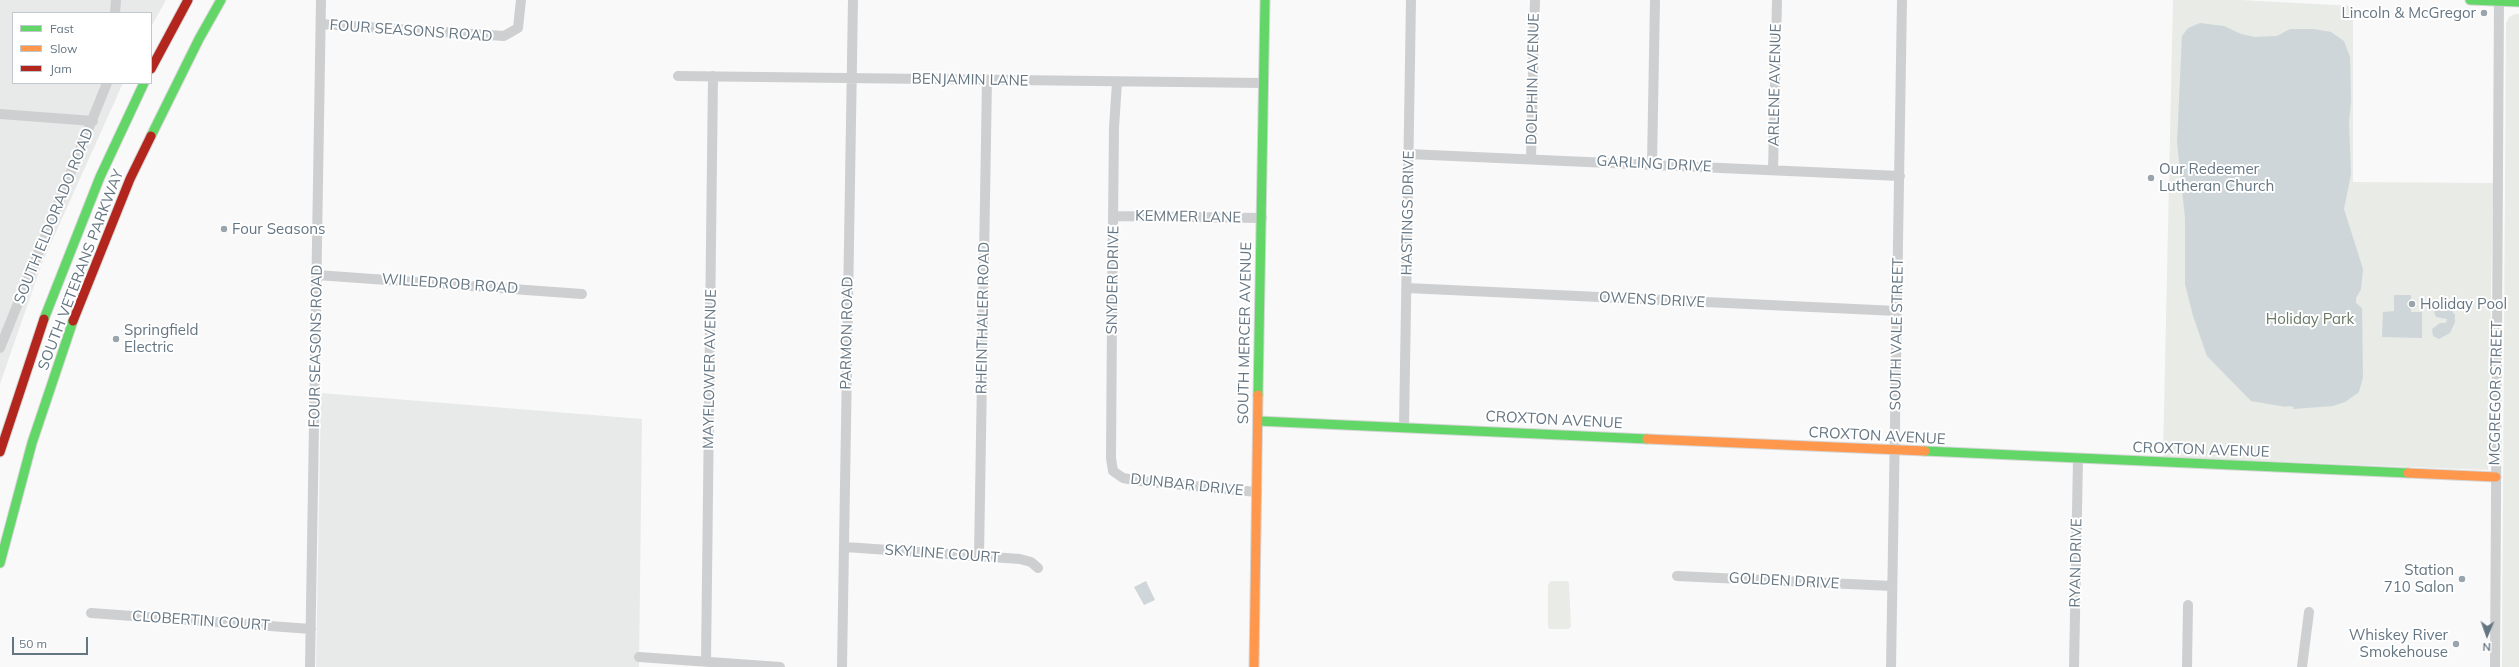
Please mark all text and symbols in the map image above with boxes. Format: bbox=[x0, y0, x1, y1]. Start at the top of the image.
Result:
place label: Lincoln & McGregor bbox=[2342, 4, 2476, 22]
marker: Lincoln & McGregor bbox=[2479, 8, 2489, 18]
legend bbox=[12, 12, 152, 84]
street label: DOLPHIN AVENUE bbox=[1523, 13, 1543, 145]
street label: FOUR SEASONS ROAD bbox=[329, 16, 493, 46]
text: Fast bbox=[50, 21, 74, 36]
street label: ARLENE AVENUE bbox=[1765, 23, 1785, 147]
text: Slow bbox=[50, 41, 78, 56]
text: Jam bbox=[50, 61, 72, 76]
street label: BENJAMIN LANE bbox=[911, 70, 1029, 90]
street label: SOUTH ELDORADO ROAD bbox=[10, 125, 98, 307]
street label: HASTINGS DRIVE bbox=[1398, 151, 1418, 275]
street label: GARLING DRIVE bbox=[1596, 152, 1712, 176]
place label: Our Redeemer Lutheran Church bbox=[2159, 160, 2274, 195]
street label: SOUTH VETERANS PARKWAY bbox=[34, 167, 128, 373]
marker: Our Redeemer Lutheran Church bbox=[2146, 173, 2156, 183]
street label: KEMMER LANE bbox=[1135, 207, 1241, 227]
place label: Four Seasons bbox=[232, 220, 325, 238]
marker: Four Seasons bbox=[219, 224, 229, 234]
street label: SNYDER DRIVE bbox=[1103, 225, 1123, 335]
street label: RHEINTHALER ROAD bbox=[973, 242, 993, 394]
street label: SOUTH MERCER AVENUE bbox=[1234, 242, 1256, 424]
street label: SOUTH VALE STREET bbox=[1887, 257, 1907, 411]
street label: FOUR SEASONS ROAD bbox=[306, 264, 326, 428]
street label: WILLEDROB ROAD bbox=[381, 270, 519, 298]
street label: PARMON ROAD bbox=[837, 276, 857, 390]
street label: OWENS DRIVE bbox=[1599, 288, 1705, 312]
street label: MAYFLOWER AVENUE bbox=[700, 289, 720, 449]
place label: Holiday Pool bbox=[2420, 295, 2507, 313]
marker: Holiday Pool bbox=[2407, 299, 2417, 309]
park label: Holiday Park bbox=[2266, 310, 2354, 328]
street label: MCGREGOR STREET bbox=[2486, 320, 2506, 466]
place label: Springfield Electric bbox=[124, 321, 199, 356]
marker: Springfield Electric bbox=[111, 334, 121, 344]
street label: CROXTON AVENUE bbox=[1485, 407, 1623, 433]
street label: CROXTON AVENUE bbox=[1808, 423, 1946, 449]
street label: CROXTON AVENUE bbox=[2132, 439, 2270, 461]
street label: DUNBAR DRIVE bbox=[1130, 470, 1244, 500]
street label: RYAN DRIVE bbox=[2066, 518, 2086, 608]
street label: SKYLINE COURT bbox=[884, 541, 1000, 567]
place label: Station 710 Salon bbox=[2384, 561, 2454, 596]
street label: GOLDEN DRIVE bbox=[1728, 569, 1840, 593]
marker: Station 710 Salon bbox=[2457, 574, 2467, 584]
street label: CLOBERTIN COURT bbox=[131, 607, 271, 635]
north arrow bbox=[2467, 615, 2507, 655]
place label: Whiskey River Smokehouse bbox=[2349, 626, 2448, 661]
scale bar bbox=[14, 629, 90, 655]
text: 50 m bbox=[19, 636, 47, 651]
marker: Whiskey River Smokehouse bbox=[2451, 639, 2461, 649]
text: N bbox=[2482, 640, 2491, 654]

